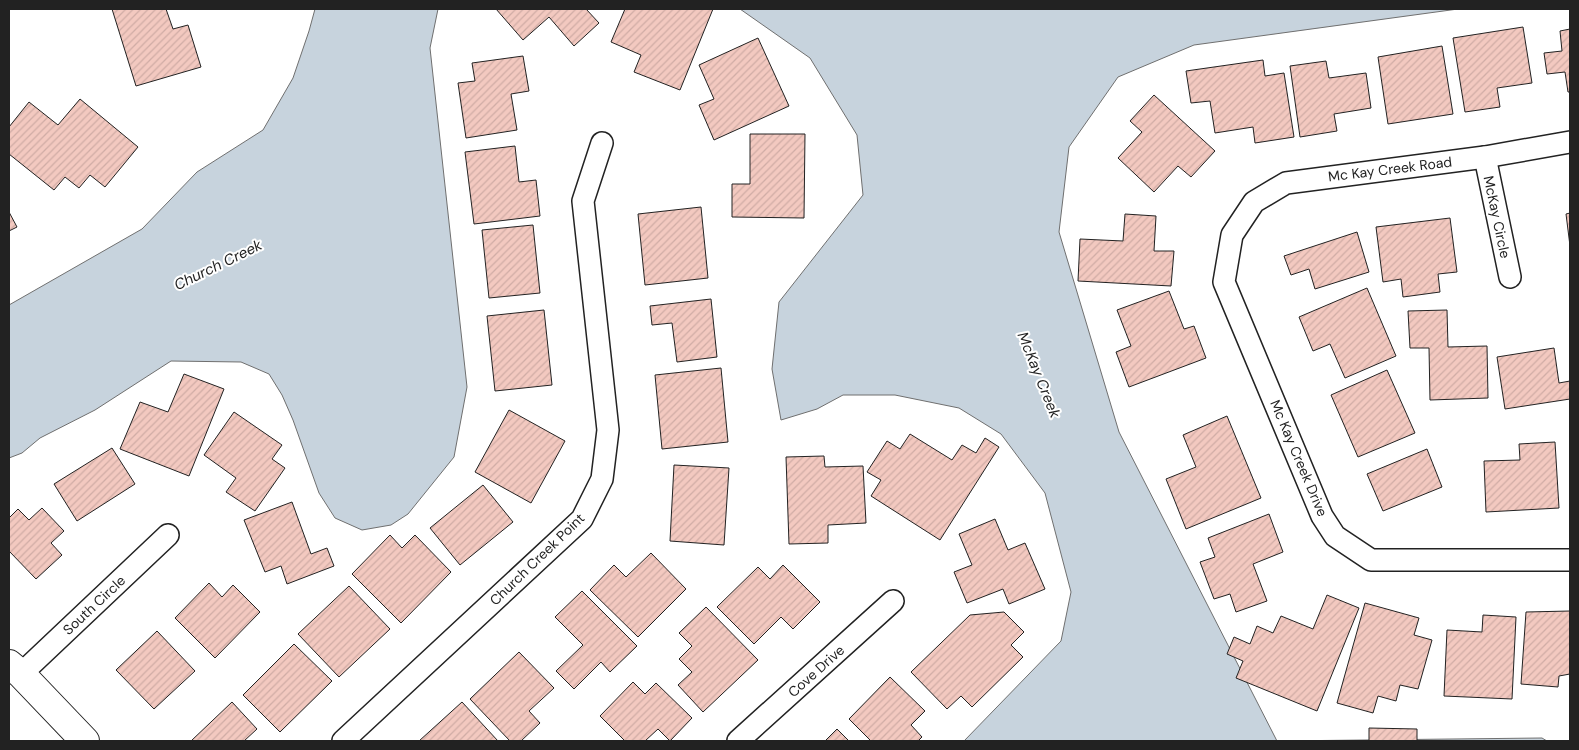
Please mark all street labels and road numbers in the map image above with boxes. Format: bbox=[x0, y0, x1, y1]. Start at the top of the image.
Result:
street label: Mc Kay Creek Road bbox=[1327, 152, 1453, 186]
street label: McKay Circle bbox=[1479, 174, 1515, 260]
street label: Mc Kay Creek Drive bbox=[1266, 397, 1332, 519]
street label: Church Creek Point bbox=[486, 509, 588, 609]
street label: South Circle bbox=[59, 571, 129, 639]
street label: Cove Drive bbox=[784, 641, 848, 701]

